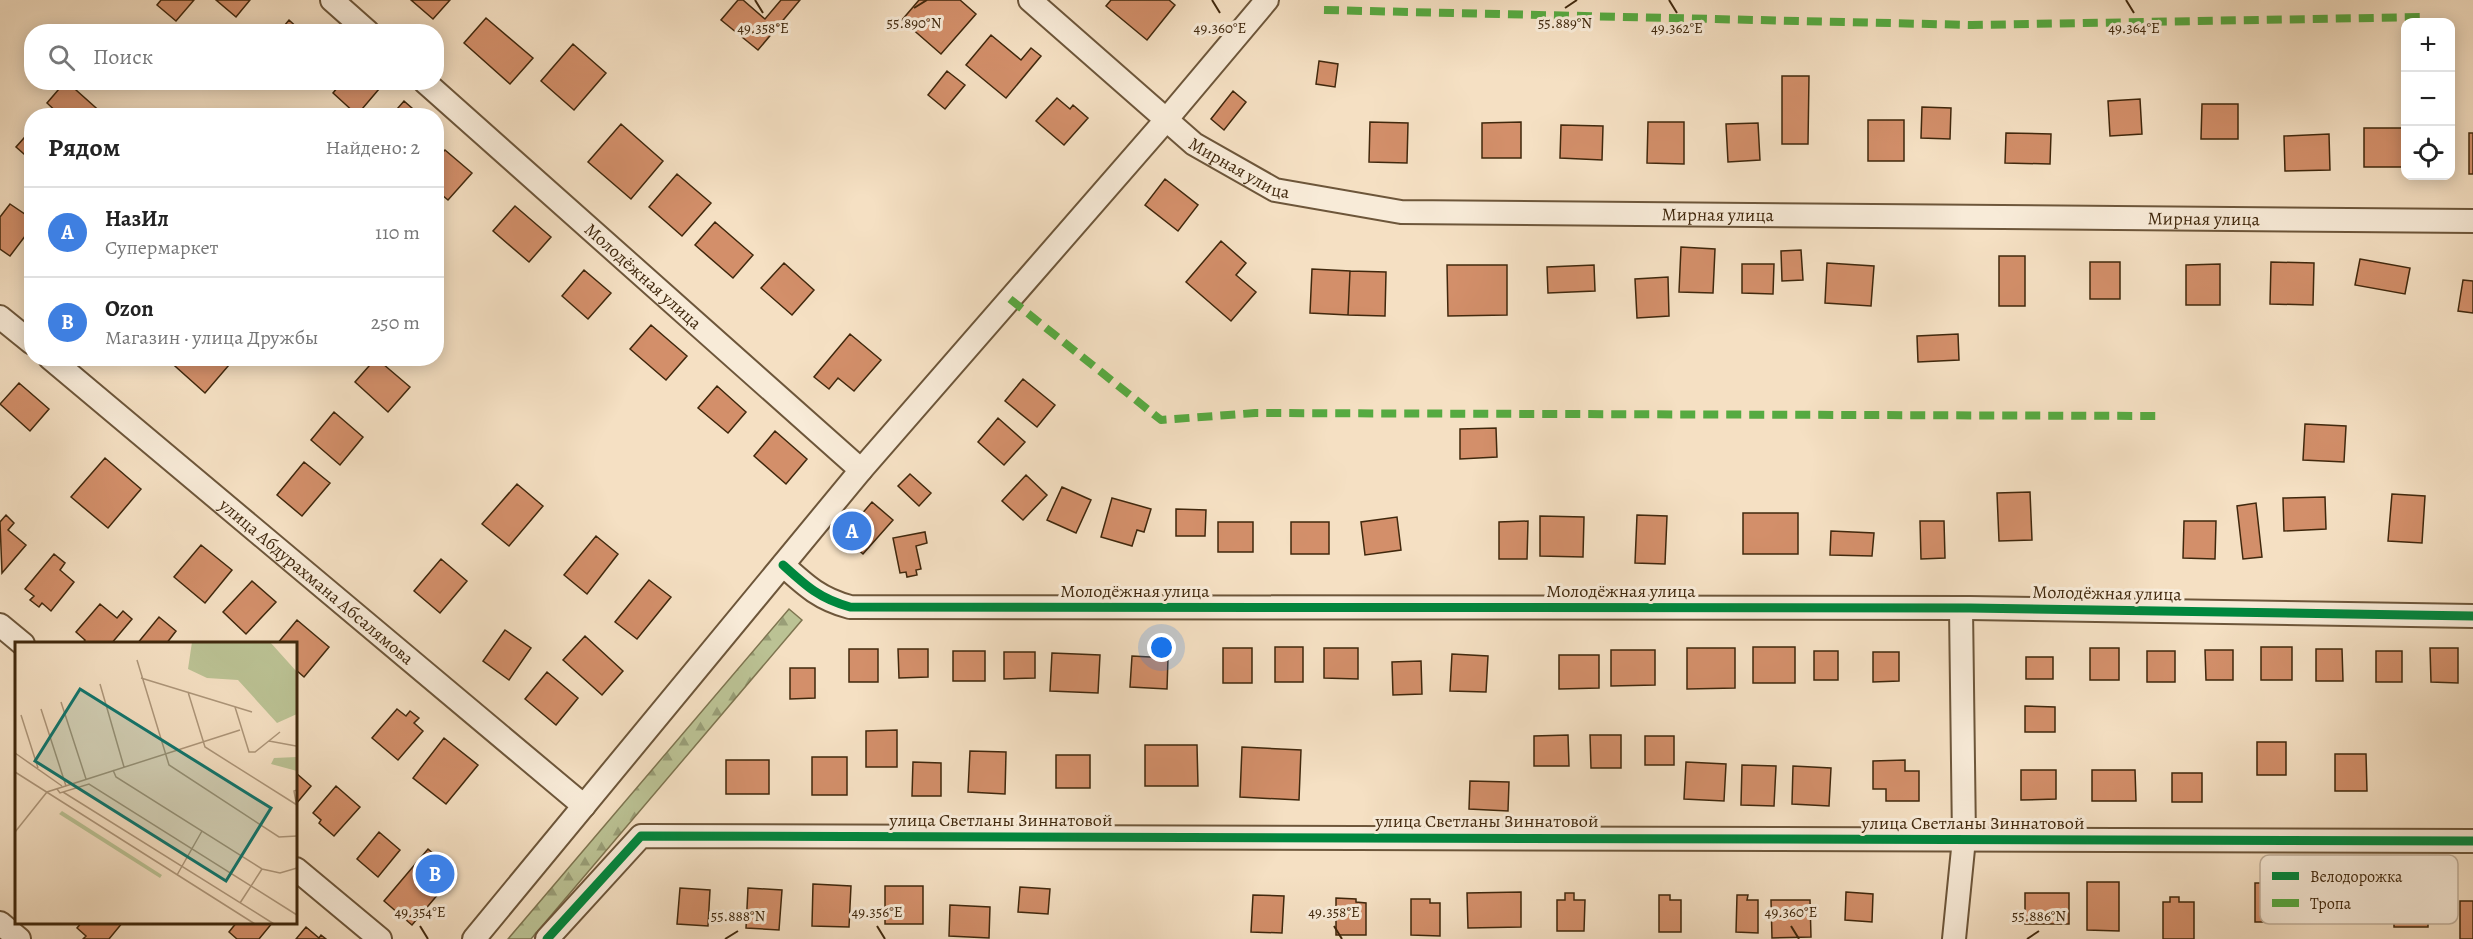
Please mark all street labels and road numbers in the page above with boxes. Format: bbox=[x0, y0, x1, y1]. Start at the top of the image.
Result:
street label: Мирная улица bbox=[1184, 131, 1292, 204]
street label: Мирная улица bbox=[1661, 202, 1775, 227]
street label: Мирная улица bbox=[2147, 206, 2261, 231]
street label: Молодёжная улица bbox=[579, 217, 707, 335]
street label: улица Абдурахмана Абсалямова bbox=[213, 492, 420, 671]
street label: Молодёжная улица bbox=[1060, 579, 1210, 603]
street label: Молодёжная улица bbox=[1546, 579, 1696, 603]
street label: Молодёжная улица bbox=[2032, 580, 2183, 606]
street label: улица Светланы Зиннатовой bbox=[889, 808, 1112, 832]
street label: улица Светланы Зиннатовой bbox=[1375, 809, 1598, 833]
street label: улица Светланы Зиннатовой bbox=[1861, 811, 2084, 835]

